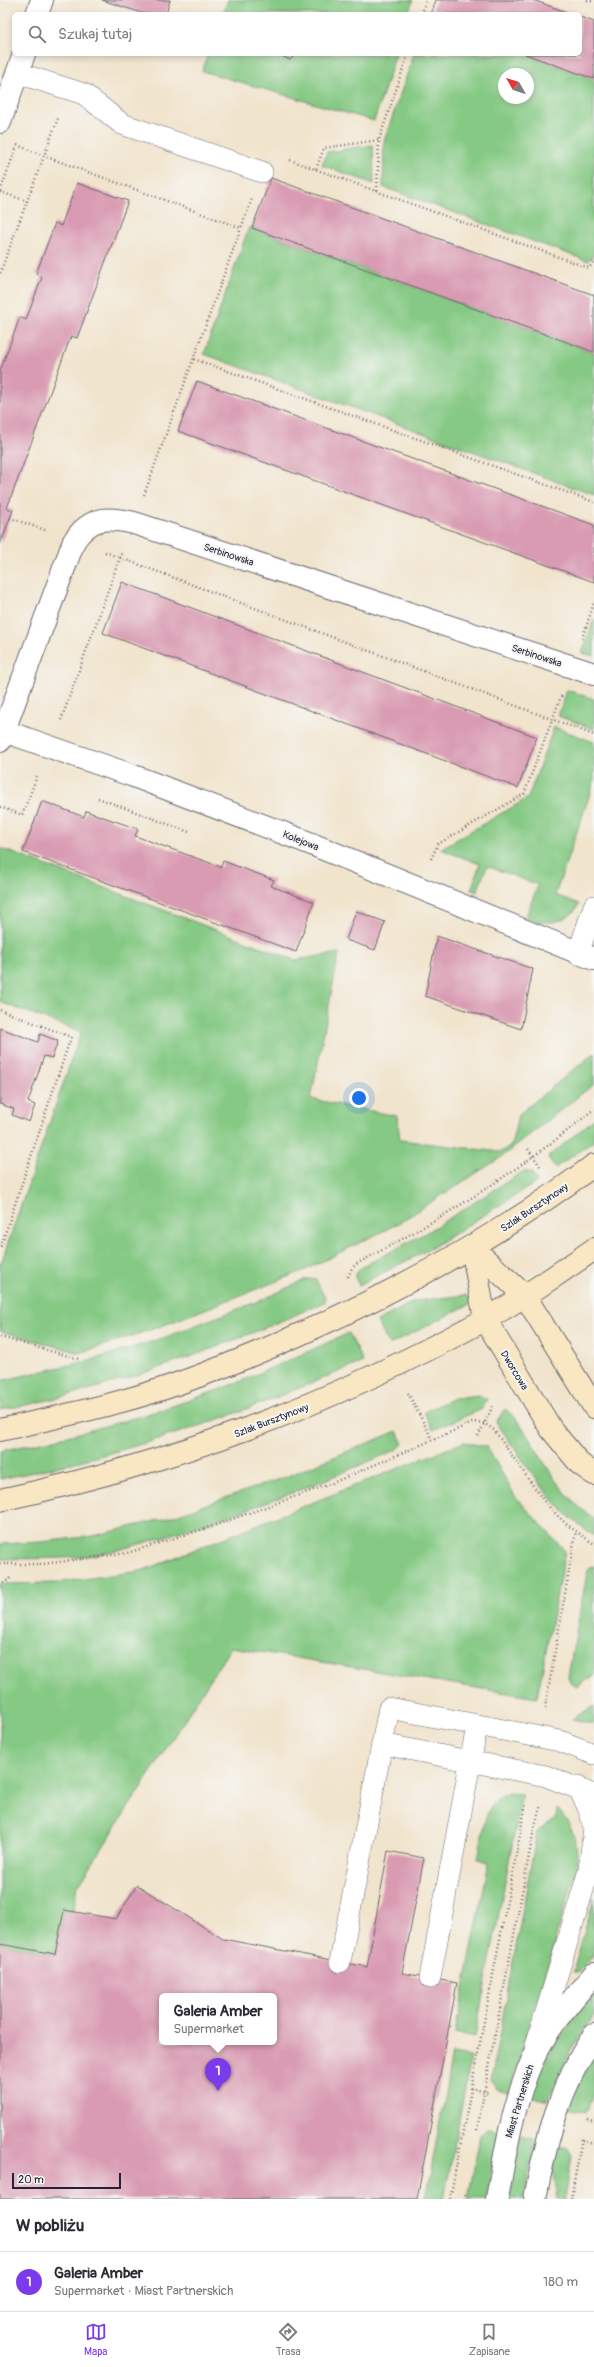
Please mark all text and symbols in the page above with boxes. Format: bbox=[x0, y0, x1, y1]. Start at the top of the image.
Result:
search box bbox=[12, 12, 582, 56]
icon: search bbox=[26, 23, 48, 45]
text: Szukaj tutaj bbox=[58, 25, 132, 44]
north arrow bbox=[498, 68, 534, 104]
street label: Serbinowska bbox=[202, 541, 256, 569]
street label: Serbinowska bbox=[510, 642, 564, 670]
street label: Kolejowa bbox=[281, 828, 321, 854]
your location bbox=[349, 1088, 369, 1108]
street label: Szlak Bursztynowy bbox=[499, 1180, 571, 1235]
street label: Dworcowa bbox=[498, 1349, 531, 1393]
street label: Szlak Bursztynowy bbox=[232, 1401, 311, 1441]
popup bbox=[159, 1993, 277, 2045]
text: Galeria Amber bbox=[173, 2002, 263, 2021]
text: Supermarket bbox=[173, 2021, 244, 2037]
pin: 1 bbox=[205, 2058, 231, 2091]
street label: Miast Partnerskich bbox=[503, 2063, 537, 2139]
scale bar bbox=[12, 2171, 121, 2190]
text: 20 m bbox=[18, 2173, 44, 2186]
text: W pobliżu bbox=[16, 2215, 84, 2236]
text: Galeria Amber bbox=[54, 2264, 143, 2283]
text: 1 bbox=[26, 2274, 32, 2290]
text: 180 m bbox=[543, 2274, 578, 2290]
text: Supermarket · Miast Partnerskich bbox=[54, 2283, 233, 2299]
tab: Mapa bbox=[84, 2321, 107, 2358]
tab: Trasa bbox=[276, 2321, 301, 2358]
tab: Zapisane bbox=[469, 2321, 510, 2358]

